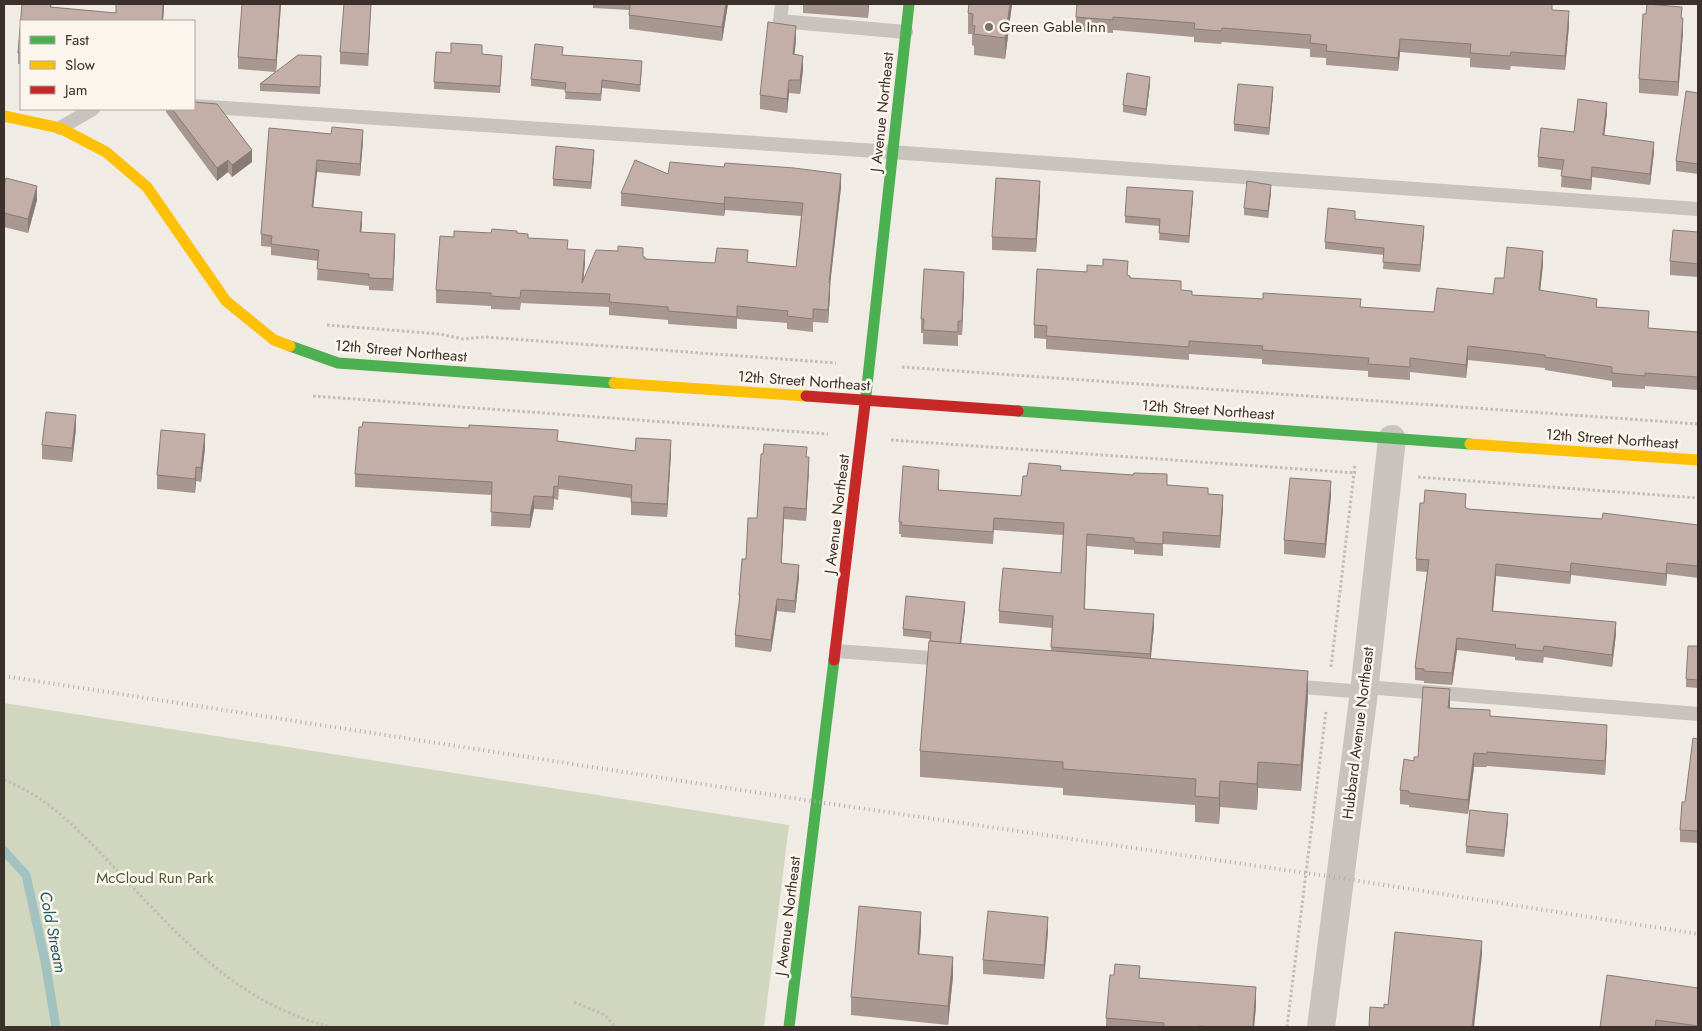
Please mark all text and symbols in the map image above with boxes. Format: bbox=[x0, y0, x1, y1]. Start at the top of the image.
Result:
place label: Green Gable Inn bbox=[999, 16, 1106, 38]
legend bbox=[20, 20, 195, 110]
marker: Green Gable Inn bbox=[983, 21, 995, 33]
text: Fast bbox=[65, 29, 89, 51]
street label: J Avenue Northeast bbox=[865, 51, 899, 175]
text: Slow bbox=[65, 54, 96, 76]
text: Jam bbox=[63, 79, 88, 101]
street label: 12th Street Northeast bbox=[334, 334, 468, 368]
street label: 12th Street Northeast bbox=[737, 365, 871, 397]
street label: 12th Street Northeast bbox=[1141, 394, 1275, 426]
street label: 12th Street Northeast bbox=[1545, 423, 1679, 455]
street label: J Avenue Northeast bbox=[819, 453, 855, 577]
street label: Hubbard Avenue Northeast bbox=[1337, 645, 1380, 820]
street label: J Avenue Northeast bbox=[770, 855, 806, 979]
park label: McCloud Run Park bbox=[96, 867, 214, 889]
water label: Cold Stream bbox=[34, 889, 72, 975]

